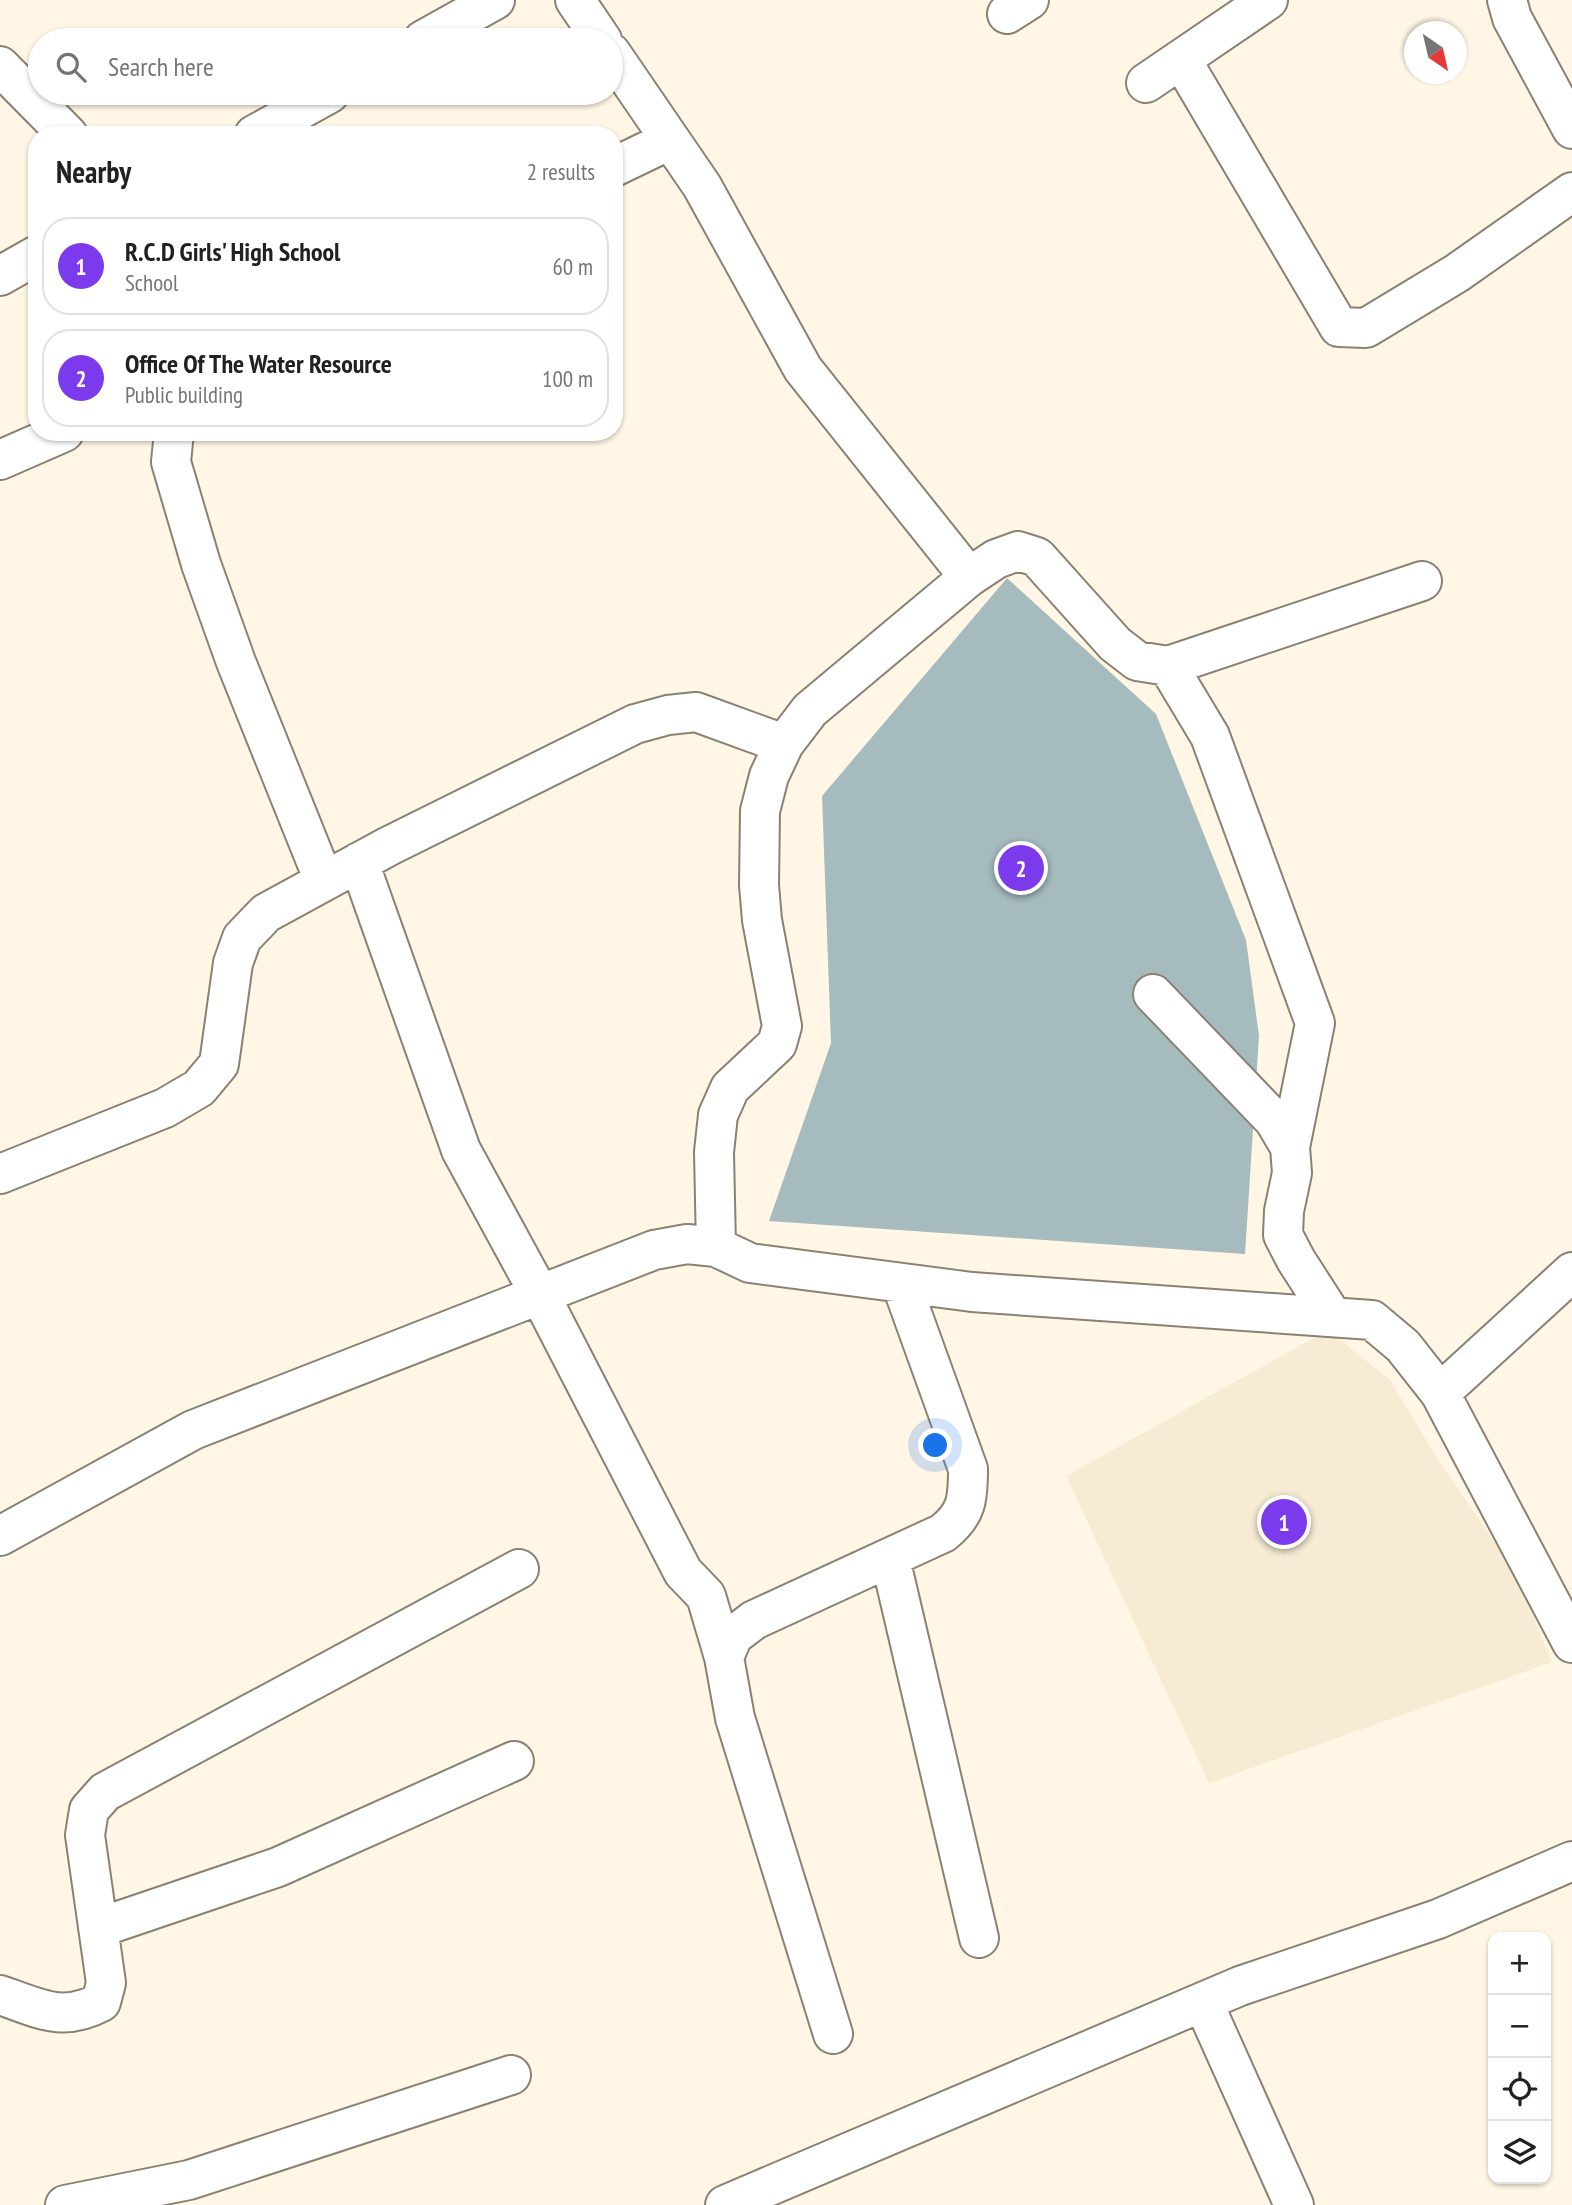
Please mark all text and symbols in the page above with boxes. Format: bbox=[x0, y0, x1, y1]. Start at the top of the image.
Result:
north arrow bbox=[1404, 21, 1467, 84]
search box bbox=[28, 28, 623, 105]
icon: search bbox=[52, 48, 90, 86]
text: Search here bbox=[108, 50, 214, 83]
text: Nearby bbox=[56, 152, 131, 191]
text: 2 results bbox=[527, 157, 595, 186]
text: R.C.D Girls' High School bbox=[125, 235, 340, 268]
text: 1 bbox=[76, 252, 87, 281]
text: 60 m bbox=[552, 252, 593, 281]
text: School bbox=[125, 268, 178, 297]
text: Office Of The Water Resource bbox=[125, 347, 392, 380]
text: 2 bbox=[76, 364, 87, 393]
text: 100 m bbox=[542, 364, 593, 393]
text: Public building bbox=[125, 380, 243, 409]
pin: 2 bbox=[998, 842, 1044, 894]
your location bbox=[918, 1428, 952, 1462]
pin: 1 bbox=[1261, 1496, 1307, 1548]
map controls bbox=[1488, 1932, 1551, 2184]
button: + bbox=[1488, 1932, 1551, 1995]
button: − bbox=[1488, 1995, 1551, 2058]
button: locate bbox=[1488, 2058, 1551, 2121]
button: layers bbox=[1488, 2121, 1551, 2184]

